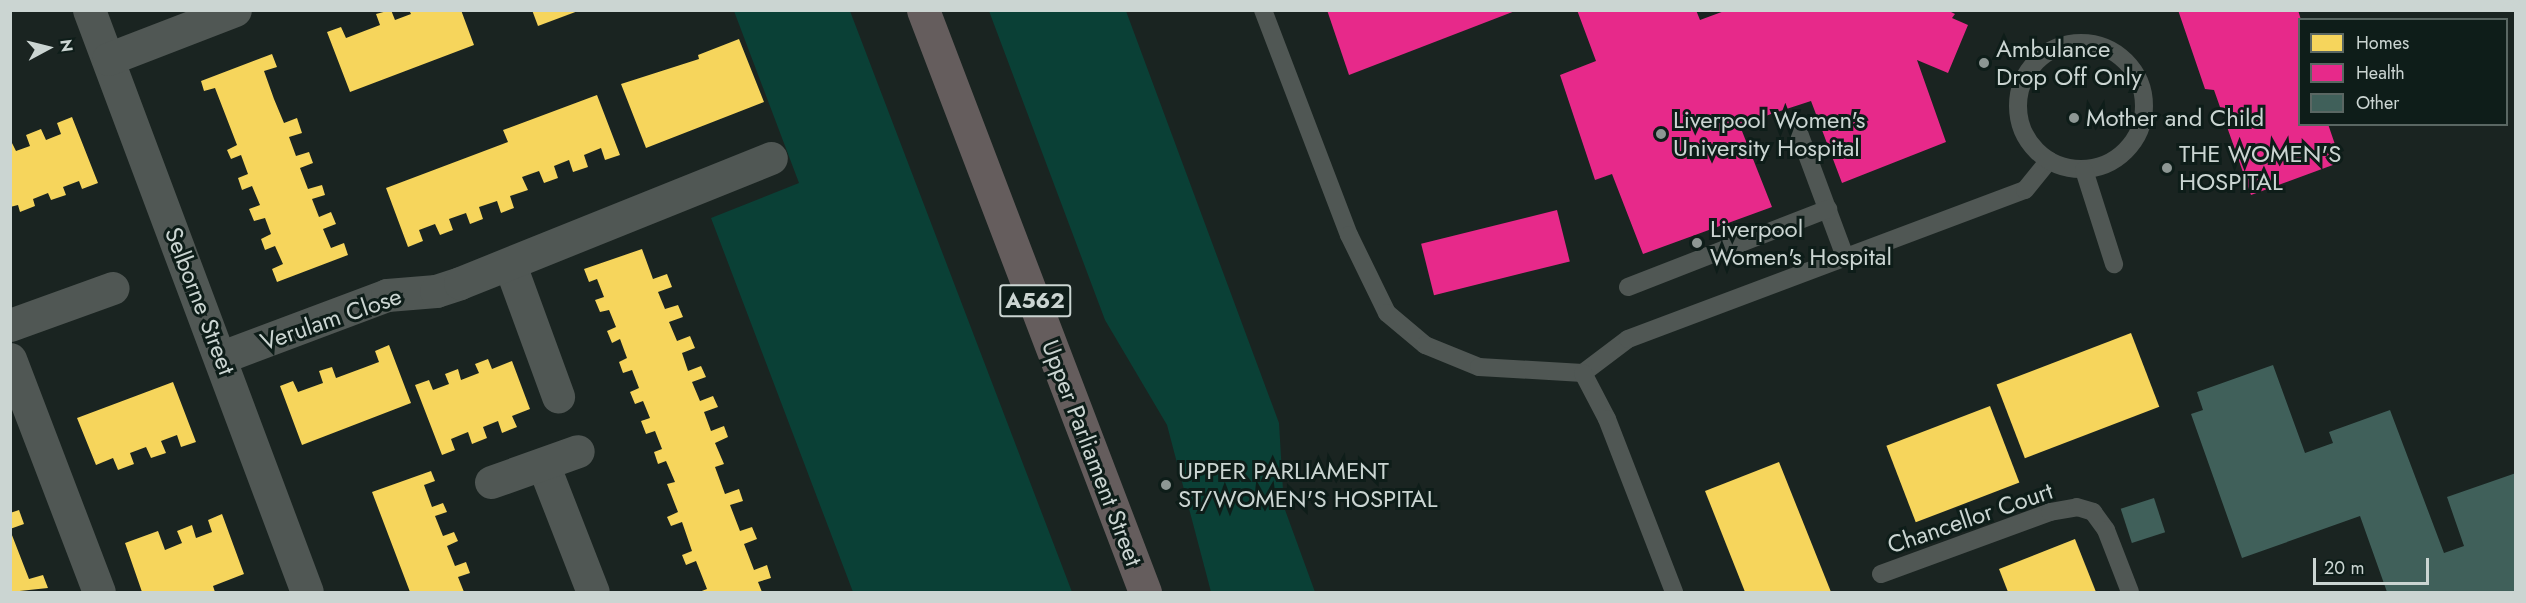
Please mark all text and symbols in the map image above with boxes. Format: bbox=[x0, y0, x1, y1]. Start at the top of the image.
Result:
north arrow bbox=[18, 18, 78, 78]
legend bbox=[2298, 18, 2508, 126]
text: Homes bbox=[2356, 30, 2409, 56]
place label: Ambulance Drop Off Only bbox=[1996, 35, 2142, 91]
text: N bbox=[54, 38, 79, 53]
marker: Ambulance Drop Off Only bbox=[1977, 56, 1991, 70]
text: Health bbox=[2356, 60, 2405, 86]
text: Other bbox=[2356, 90, 2399, 116]
place label: Mother and Child bbox=[2086, 104, 2264, 132]
place label: Liverpool Women's University Hospital bbox=[1673, 106, 1865, 162]
marker: Mother and Child bbox=[2067, 111, 2081, 125]
marker: Liverpool Women's University Hospital bbox=[1654, 127, 1668, 141]
place label: THE WOMEN'S HOSPITAL bbox=[2179, 140, 2341, 196]
marker: THE WOMEN'S HOSPITAL bbox=[2160, 161, 2174, 175]
place label: Liverpool Women's Hospital bbox=[1710, 215, 1892, 271]
street label: Selborne Street bbox=[159, 223, 241, 379]
marker: Liverpool Women's Hospital bbox=[1688, 234, 1706, 252]
street label: Verulam Close bbox=[257, 281, 405, 357]
road number: A562 bbox=[999, 282, 1071, 320]
street label: Upper Parliament Street bbox=[1036, 336, 1148, 570]
place label: UPPER PARLIAMENT ST/WOMEN'S HOSPITAL bbox=[1178, 457, 1437, 513]
street label: Chancellor Court bbox=[1884, 476, 2056, 560]
marker: UPPER PARLIAMENT ST/WOMEN'S HOSPITAL bbox=[1159, 478, 1173, 492]
scale bar bbox=[2316, 546, 2432, 584]
text: 20 m bbox=[2324, 555, 2364, 581]

